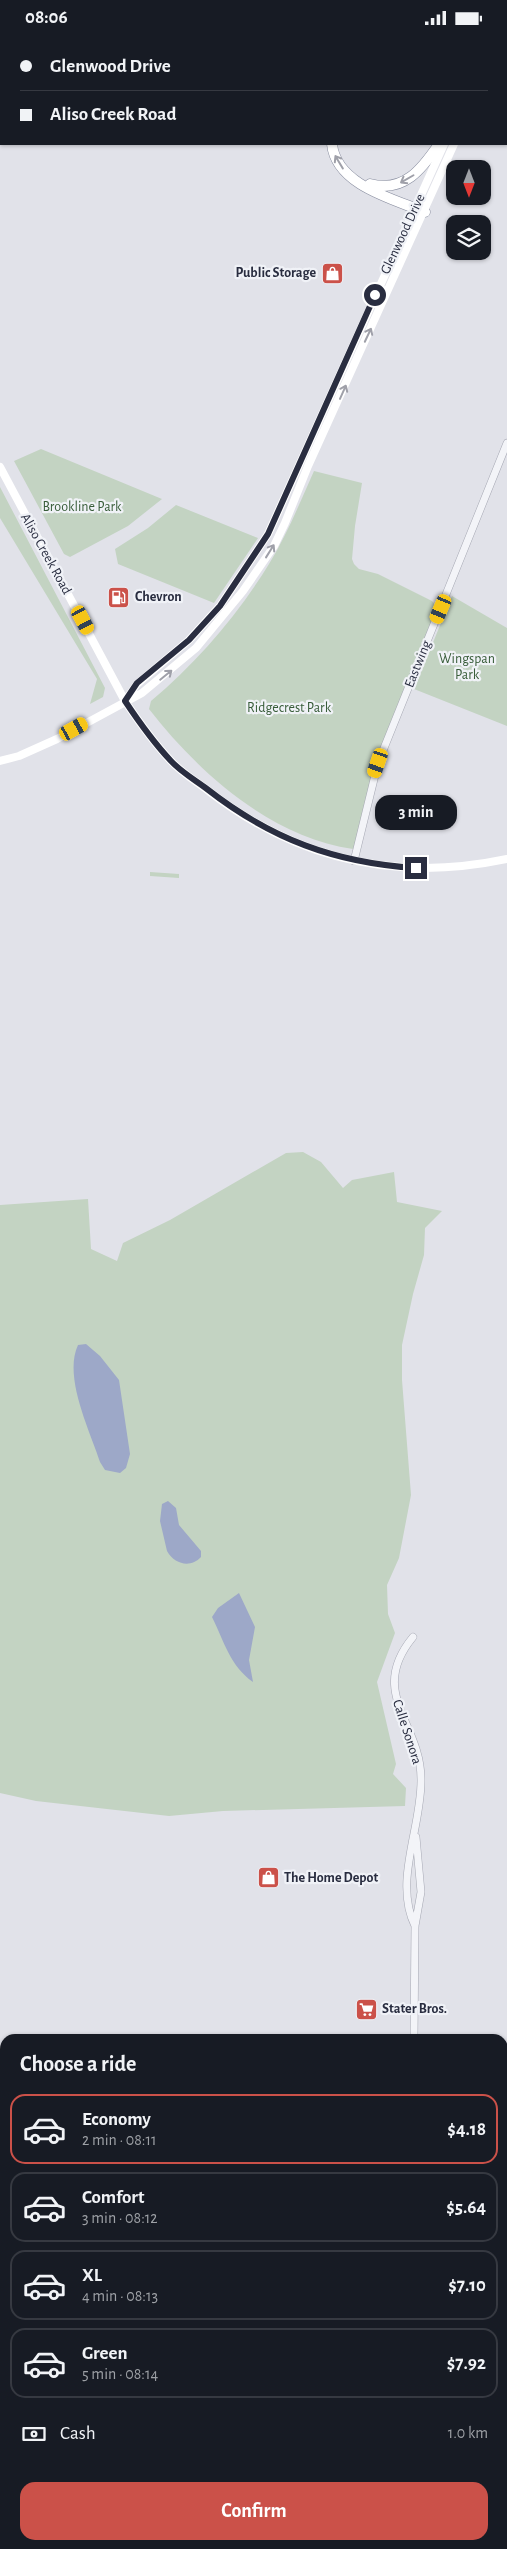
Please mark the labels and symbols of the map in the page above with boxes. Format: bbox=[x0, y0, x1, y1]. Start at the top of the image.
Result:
one-way arrow bbox=[333, 155, 343, 169]
north arrow bbox=[446, 160, 491, 205]
one-way arrow bbox=[401, 175, 415, 185]
street label: Glenwood Drive bbox=[378, 192, 428, 276]
shop icon: Public Storage bbox=[320, 261, 344, 285]
place label: Public Storage bbox=[235, 266, 316, 280]
route start bbox=[364, 284, 386, 306]
one-way arrow bbox=[364, 328, 374, 343]
one-way arrow bbox=[338, 385, 348, 400]
park label: Brookline Park bbox=[42, 500, 122, 514]
street label: Aliso Creek Road bbox=[18, 511, 74, 597]
one-way arrow bbox=[266, 545, 276, 559]
fuel station icon: Chevron bbox=[107, 585, 131, 609]
place label: Chevron bbox=[135, 590, 182, 604]
car bbox=[428, 592, 453, 626]
car bbox=[69, 603, 96, 637]
street label: Eastwing bbox=[402, 638, 434, 690]
park label: Wingspan Park bbox=[439, 652, 495, 682]
one-way arrow bbox=[159, 669, 172, 680]
park label: Ridgecrest Park bbox=[247, 701, 332, 715]
car bbox=[57, 715, 90, 743]
car bbox=[366, 746, 389, 780]
callout: 3 min bbox=[375, 795, 457, 831]
route end bbox=[405, 857, 427, 879]
street label: Calle Sonora bbox=[390, 1698, 424, 1767]
shop icon: The Home Depot bbox=[256, 1866, 280, 1890]
place label: The Home Depot bbox=[284, 1871, 378, 1885]
supermarket icon: Stater Bros. bbox=[354, 1997, 378, 2021]
place label: Stater Bros. bbox=[382, 2002, 447, 2016]

